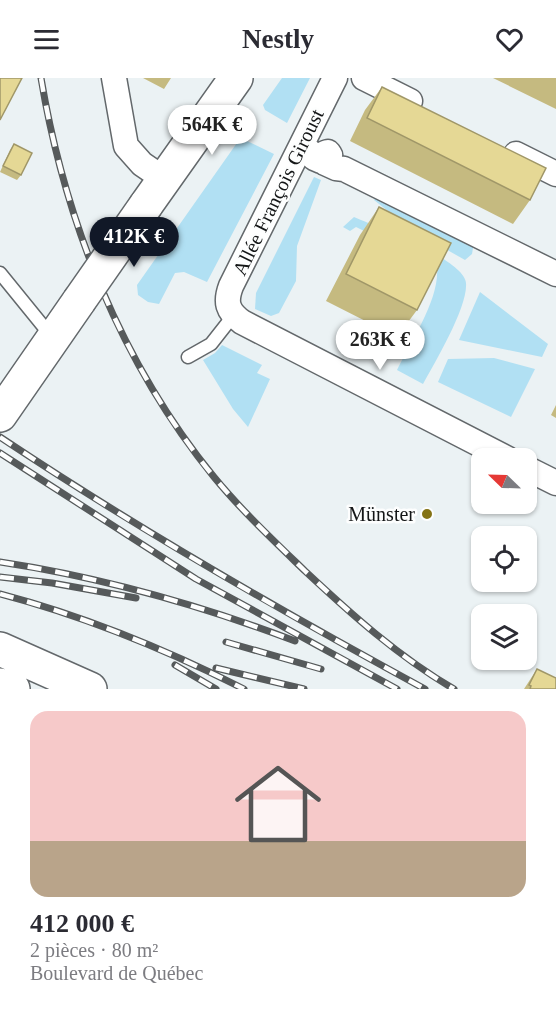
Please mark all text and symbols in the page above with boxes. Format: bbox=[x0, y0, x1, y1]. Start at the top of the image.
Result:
icon: menu bbox=[30, 23, 63, 56]
icon: heart bbox=[493, 23, 526, 56]
text: Nestly bbox=[242, 24, 314, 54]
pin: 564K € bbox=[163, 105, 261, 156]
street label: Allée François Giroust bbox=[228, 105, 329, 279]
text: 564K € bbox=[182, 113, 242, 135]
pin: 412K € bbox=[85, 217, 183, 268]
text: 412K € bbox=[104, 225, 164, 247]
pin: 263K € bbox=[331, 320, 429, 371]
text: 263K € bbox=[350, 328, 410, 350]
north arrow bbox=[471, 448, 537, 514]
map controls bbox=[471, 448, 537, 670]
place label: Münster bbox=[348, 503, 415, 525]
marker: Münster bbox=[420, 507, 434, 521]
button: locate bbox=[471, 526, 537, 592]
button: layers bbox=[471, 604, 537, 670]
icon: home bbox=[224, 750, 332, 858]
text: 412 000 € bbox=[30, 909, 134, 938]
text: 2 pièces · 80 m² bbox=[30, 939, 158, 961]
text: Boulevard de Québec bbox=[30, 962, 203, 984]

